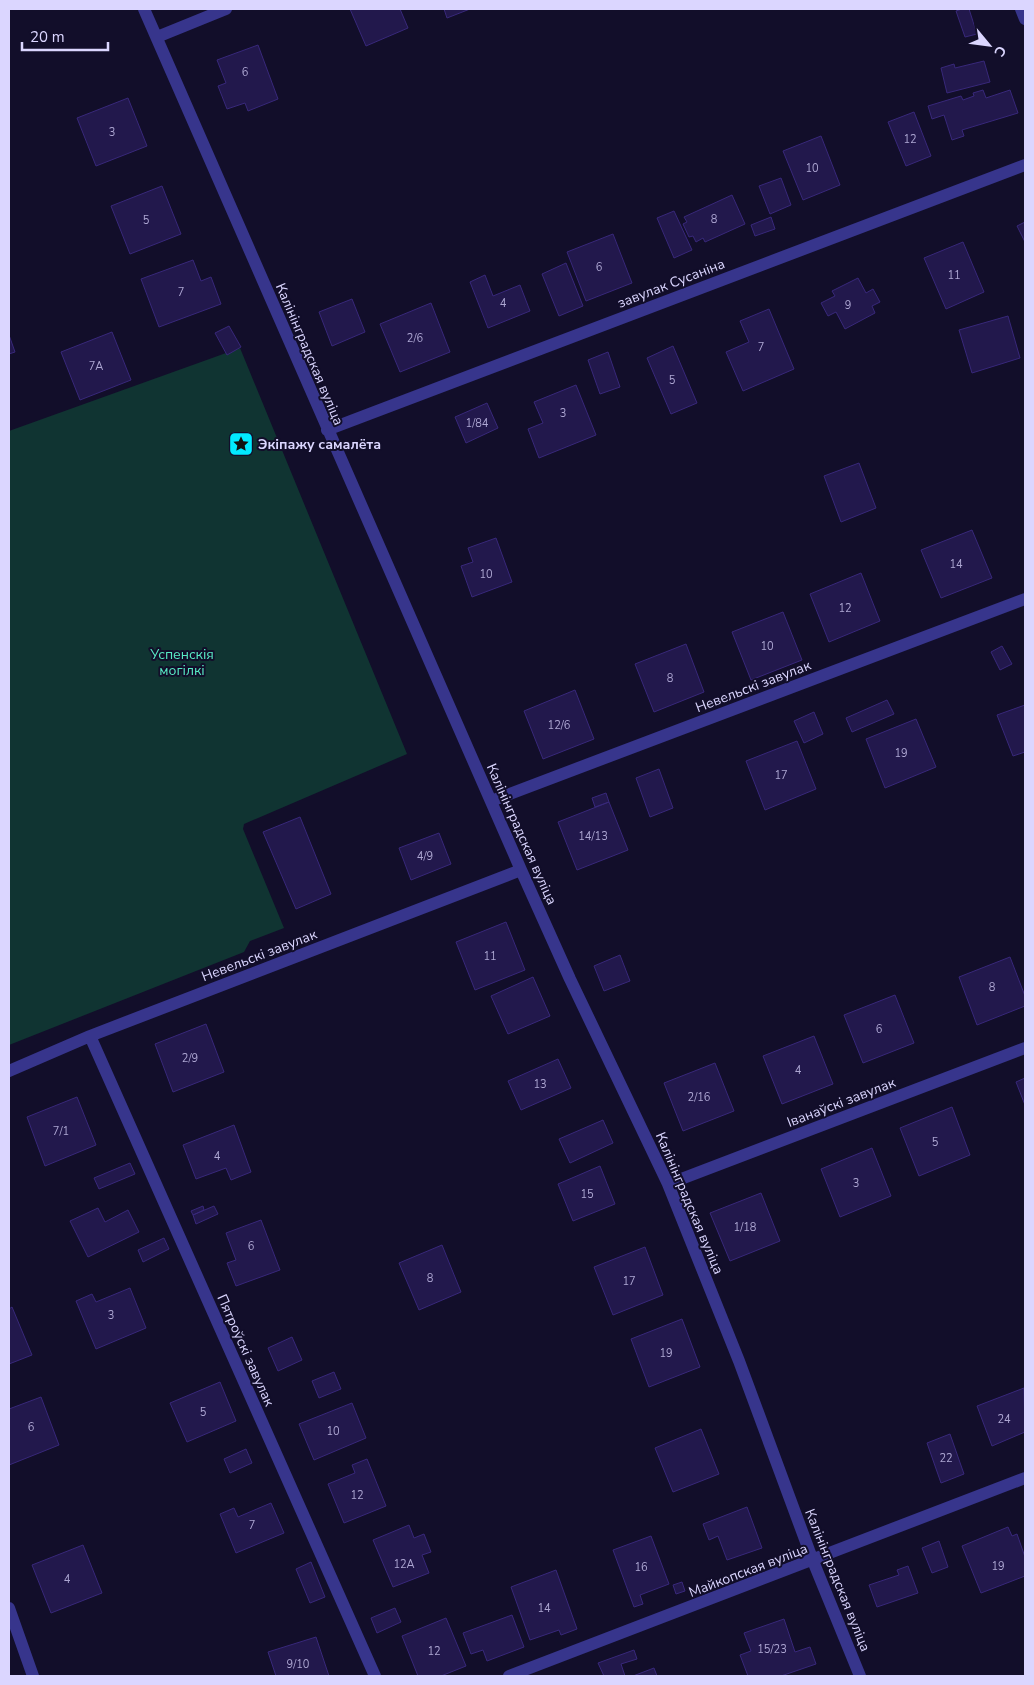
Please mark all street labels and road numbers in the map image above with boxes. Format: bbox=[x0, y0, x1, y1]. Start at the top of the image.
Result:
street label: завулак Сусаніна bbox=[615, 254, 728, 313]
street label: Калінінградская вуліца bbox=[271, 280, 348, 428]
street label: Невельскі завулак bbox=[693, 656, 814, 717]
street label: Калінінградская вуліца bbox=[482, 761, 561, 908]
street label: Невельскі завулак bbox=[199, 925, 320, 986]
street label: Іванаўскі завулак bbox=[784, 1073, 899, 1132]
street label: Калінінградская вуліца bbox=[651, 1129, 728, 1277]
street label: Пятроўскі завулак bbox=[212, 1291, 279, 1410]
street label: Калінінградская вуліца bbox=[800, 1506, 875, 1654]
street label: Майкопская вуліца bbox=[686, 1539, 810, 1602]

